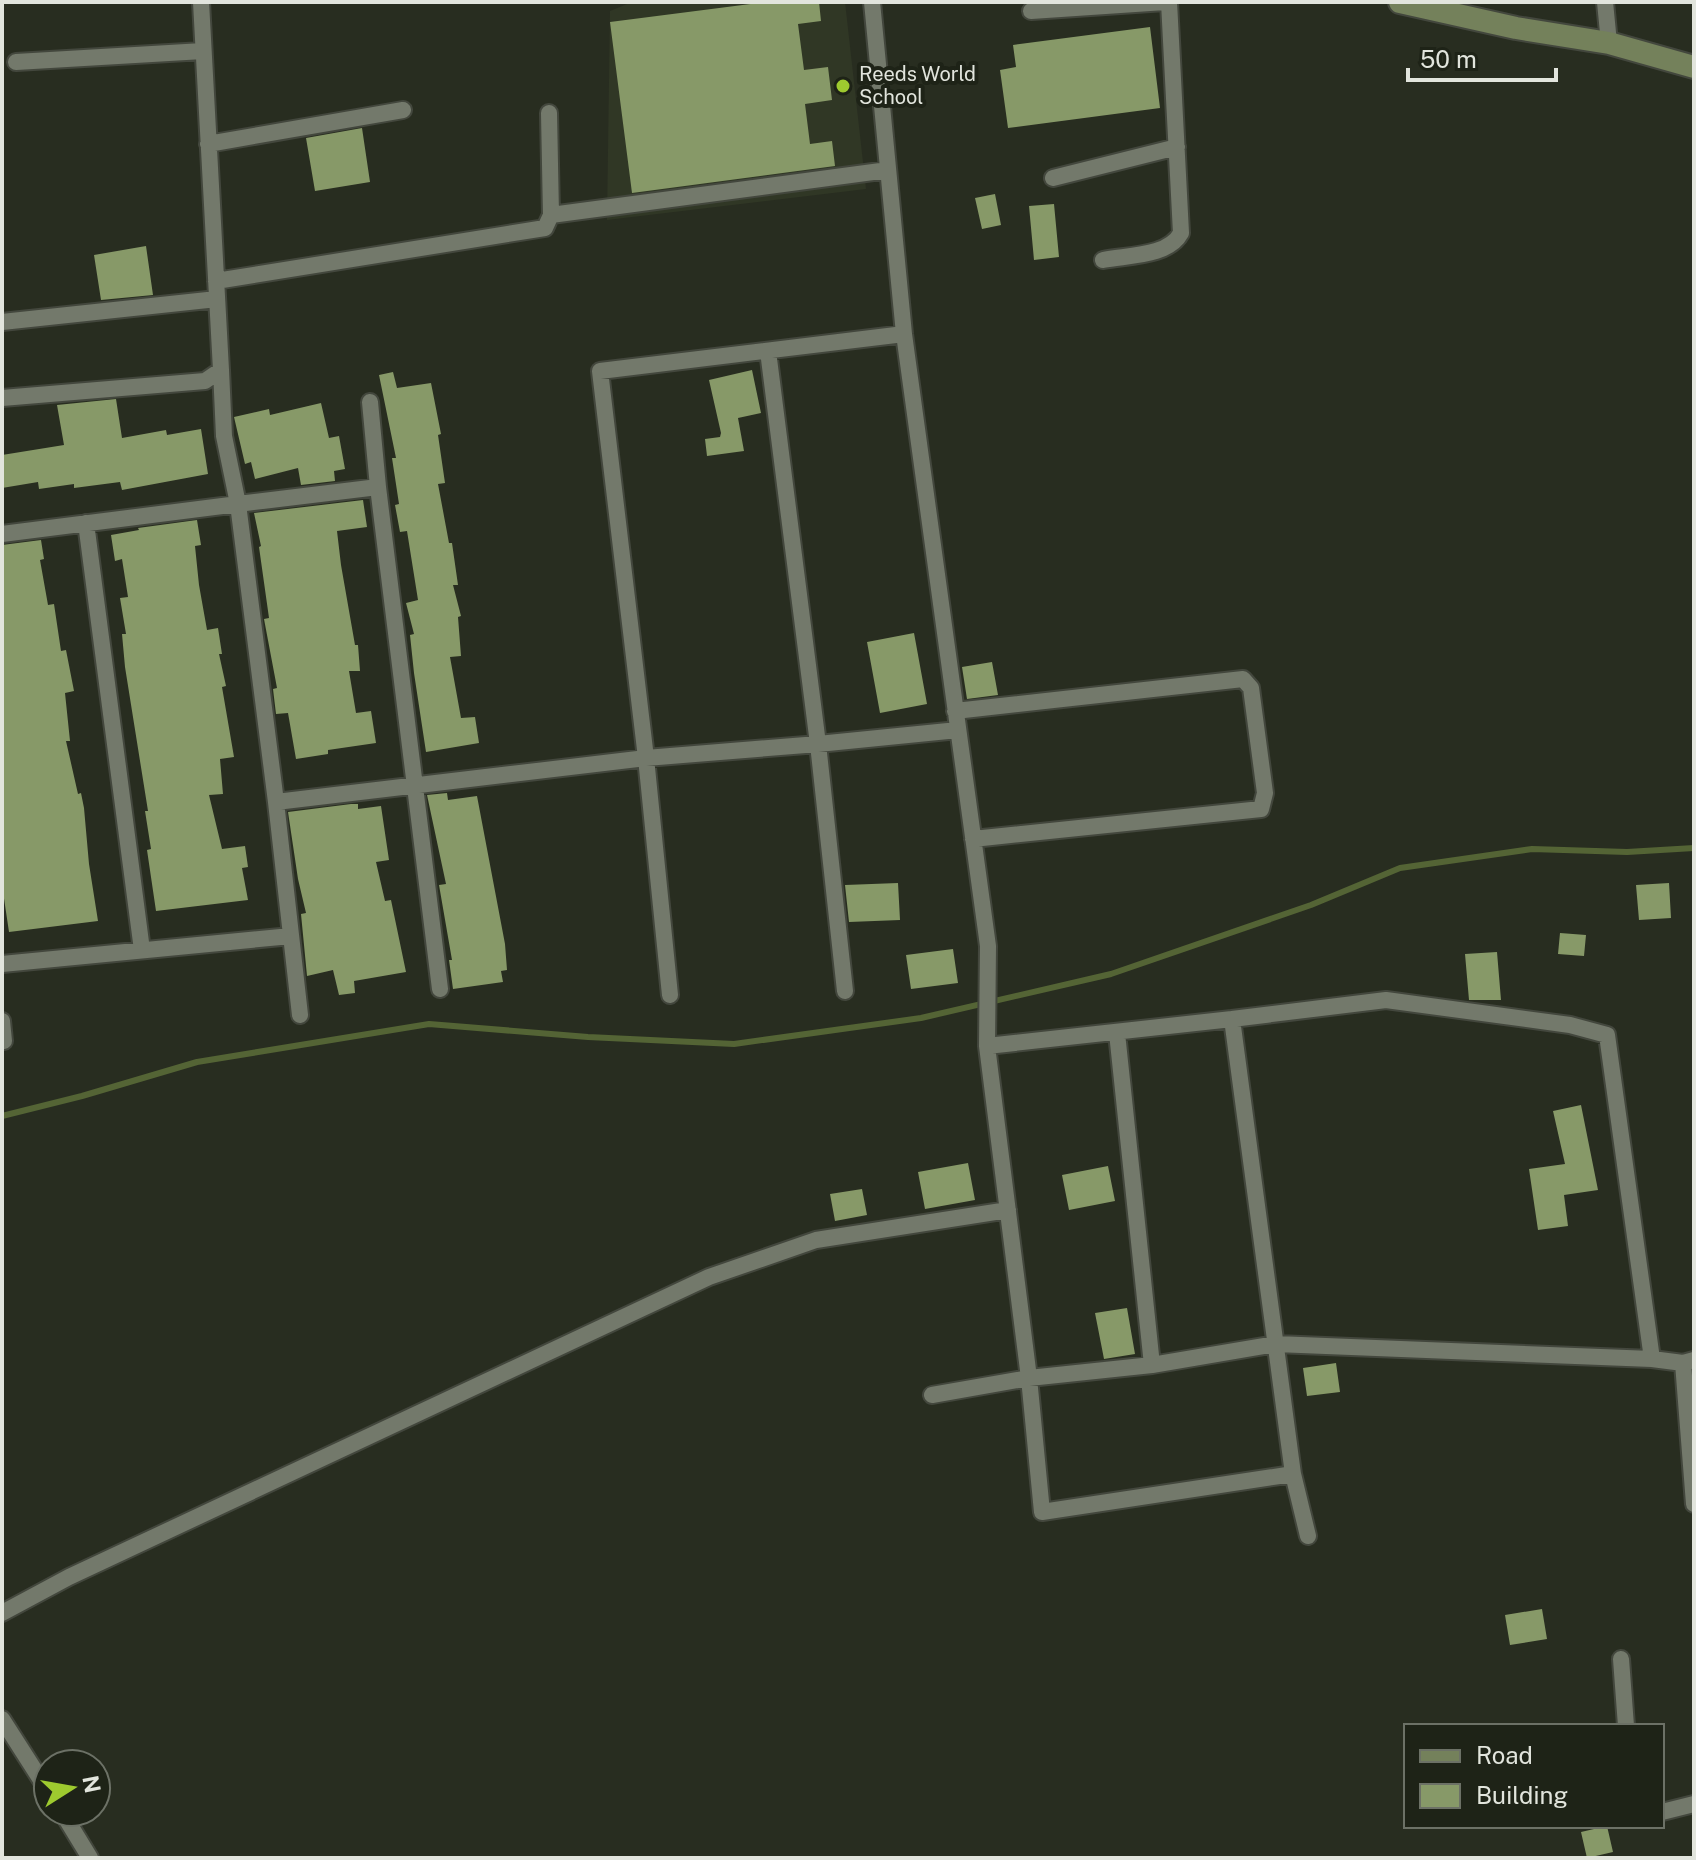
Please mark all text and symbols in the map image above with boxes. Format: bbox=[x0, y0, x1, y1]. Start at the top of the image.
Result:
scale bar bbox=[1408, 32, 1556, 82]
text: 50 m bbox=[1420, 45, 1477, 73]
place label: Reeds World School bbox=[859, 62, 976, 109]
marker: Reeds World School bbox=[834, 77, 852, 95]
legend bbox=[1404, 1724, 1664, 1828]
text: Road bbox=[1476, 1741, 1533, 1769]
north arrow bbox=[32, 1748, 112, 1828]
text: N bbox=[77, 1773, 106, 1795]
text: Building bbox=[1476, 1781, 1568, 1809]

